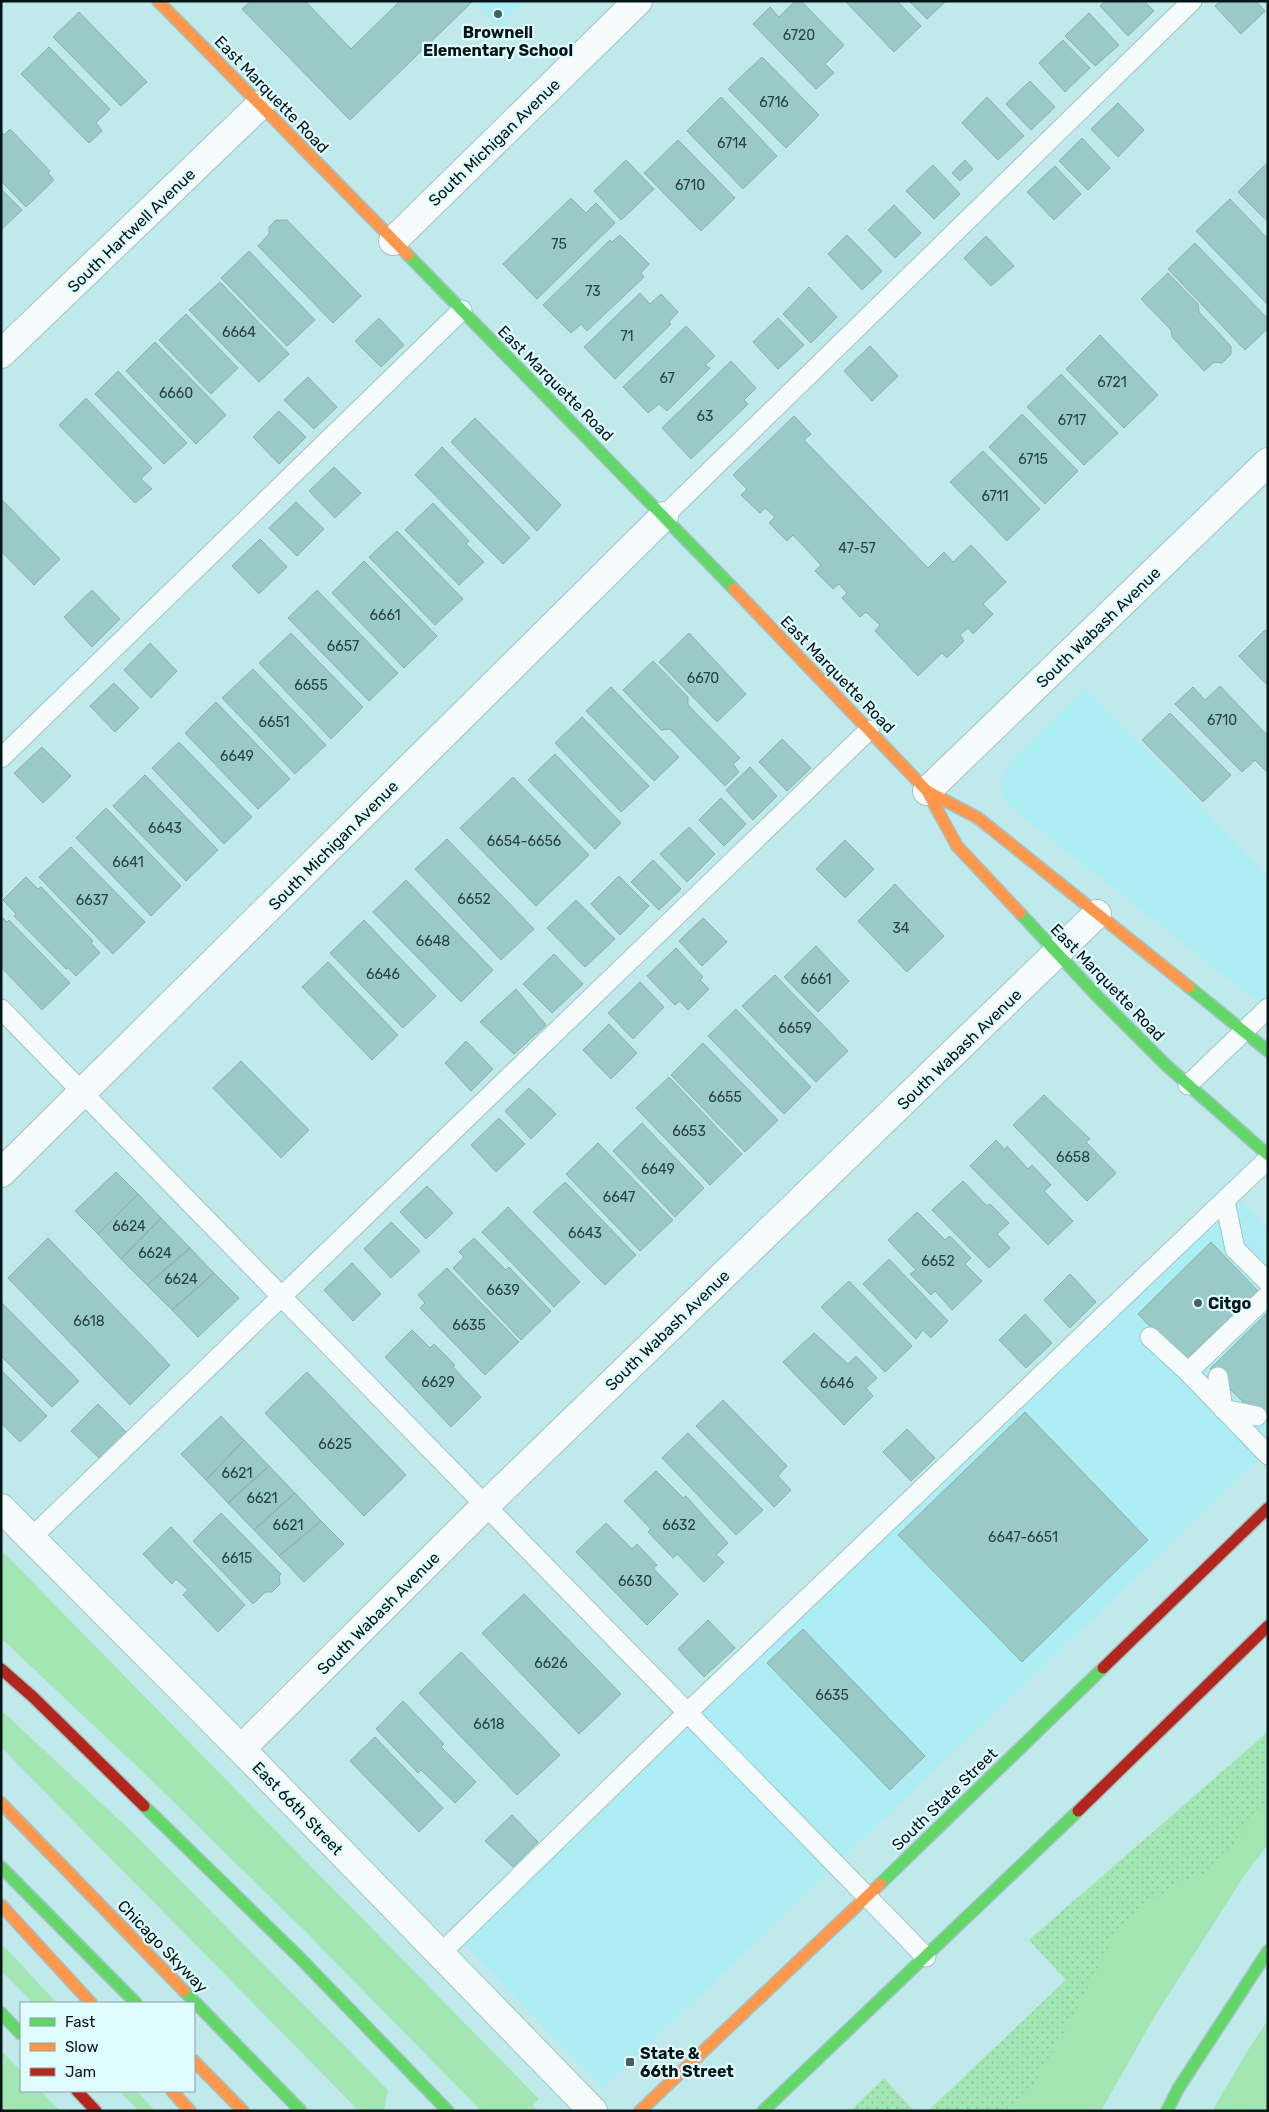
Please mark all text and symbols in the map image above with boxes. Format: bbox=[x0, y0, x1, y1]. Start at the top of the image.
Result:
marker: Brownell Elementary School bbox=[492, 8, 504, 20]
place label: Brownell Elementary School bbox=[423, 23, 573, 60]
house number: 6720 bbox=[783, 27, 815, 44]
street label: East Marquette Road bbox=[211, 32, 333, 157]
street label: South Michigan Avenue bbox=[425, 75, 564, 210]
house number: 6716 bbox=[759, 94, 789, 111]
house number: 6714 bbox=[717, 135, 747, 152]
street label: South Hartwell Avenue bbox=[64, 164, 199, 296]
house number: 6710 bbox=[675, 177, 705, 194]
house number: 75 bbox=[551, 236, 567, 253]
house number: 73 bbox=[585, 283, 601, 300]
street label: East Marquette Road bbox=[494, 322, 617, 445]
house number: 6664 bbox=[222, 324, 256, 341]
house number: 71 bbox=[620, 328, 634, 345]
house number: 67 bbox=[659, 370, 675, 387]
house number: 6721 bbox=[1097, 374, 1127, 391]
house number: 6660 bbox=[159, 385, 193, 402]
house number: 63 bbox=[697, 408, 713, 425]
house number: 6717 bbox=[1058, 412, 1086, 429]
house number: 6715 bbox=[1018, 451, 1048, 468]
house number: 6711 bbox=[981, 488, 1009, 505]
house number: 47-57 bbox=[838, 540, 876, 557]
street label: South Wabash Avenue bbox=[1032, 563, 1165, 692]
house number: 6661 bbox=[370, 607, 400, 624]
street label: East Marquette Road bbox=[777, 612, 899, 737]
house number: 6657 bbox=[327, 638, 359, 655]
house number: 6670 bbox=[687, 670, 719, 687]
house number: 6655 bbox=[294, 677, 328, 694]
house number: 6710 bbox=[1207, 712, 1237, 729]
house number: 6651 bbox=[259, 714, 289, 731]
house number: 6649 bbox=[220, 748, 254, 765]
street label: South Michigan Avenue bbox=[265, 777, 402, 914]
house number: 6643 bbox=[148, 820, 182, 837]
house number: 6654-6656 bbox=[487, 833, 561, 850]
house number: 6641 bbox=[112, 854, 144, 871]
house number: 6652 bbox=[457, 891, 491, 908]
house number: 6637 bbox=[76, 892, 108, 909]
house number: 34 bbox=[892, 920, 910, 937]
street label: East Marquette Road bbox=[1047, 920, 1169, 1045]
house number: 6648 bbox=[416, 933, 450, 950]
house number: 6646 bbox=[366, 966, 400, 983]
house number: 6661 bbox=[801, 971, 831, 988]
street label: South Wabash Avenue bbox=[893, 985, 1026, 1114]
house number: 6659 bbox=[778, 1020, 812, 1037]
house number: 6655 bbox=[708, 1089, 742, 1106]
house number: 6653 bbox=[672, 1123, 706, 1140]
house number: 6658 bbox=[1056, 1149, 1090, 1166]
house number: 6649 bbox=[641, 1161, 675, 1178]
house number: 6647 bbox=[603, 1189, 635, 1206]
house number: 6624 bbox=[112, 1218, 146, 1235]
house number: 6643 bbox=[568, 1225, 602, 1242]
house number: 6624 bbox=[138, 1245, 172, 1262]
house number: 6652 bbox=[921, 1253, 955, 1270]
street label: South Wabash Avenue bbox=[601, 1266, 734, 1395]
house number: 6624 bbox=[164, 1271, 198, 1288]
house number: 6639 bbox=[486, 1282, 520, 1299]
place label: Citgo bbox=[1208, 1294, 1251, 1313]
marker: Citgo bbox=[1192, 1297, 1204, 1309]
house number: 6618 bbox=[73, 1313, 105, 1330]
house number: 6635 bbox=[452, 1317, 486, 1334]
house number: 6629 bbox=[421, 1374, 455, 1391]
house number: 6646 bbox=[820, 1375, 854, 1392]
house number: 6625 bbox=[318, 1436, 352, 1453]
house number: 6621 bbox=[221, 1465, 253, 1482]
house number: 6621 bbox=[246, 1490, 278, 1507]
house number: 6621 bbox=[272, 1517, 304, 1534]
house number: 6632 bbox=[662, 1517, 696, 1534]
house number: 6647-6651 bbox=[988, 1529, 1058, 1546]
street label: South Wabash Avenue bbox=[313, 1548, 444, 1679]
house number: 6615 bbox=[222, 1550, 252, 1567]
house number: 6630 bbox=[618, 1573, 652, 1590]
house number: 6626 bbox=[534, 1655, 568, 1672]
house number: 6635 bbox=[815, 1687, 849, 1704]
house number: 6618 bbox=[473, 1716, 505, 1733]
street label: South State Street bbox=[888, 1744, 1001, 1854]
street label: East 66th Street bbox=[248, 1758, 347, 1859]
street label: Chicago Skyway bbox=[114, 1896, 212, 1997]
legend bbox=[20, 2002, 195, 2092]
text: Fast bbox=[65, 2013, 95, 2031]
text: Slow bbox=[65, 2038, 98, 2056]
place label: State & 66th Street bbox=[640, 2044, 734, 2081]
marker: State & 66th Street bbox=[624, 2056, 636, 2068]
text: Jam bbox=[65, 2063, 96, 2081]

